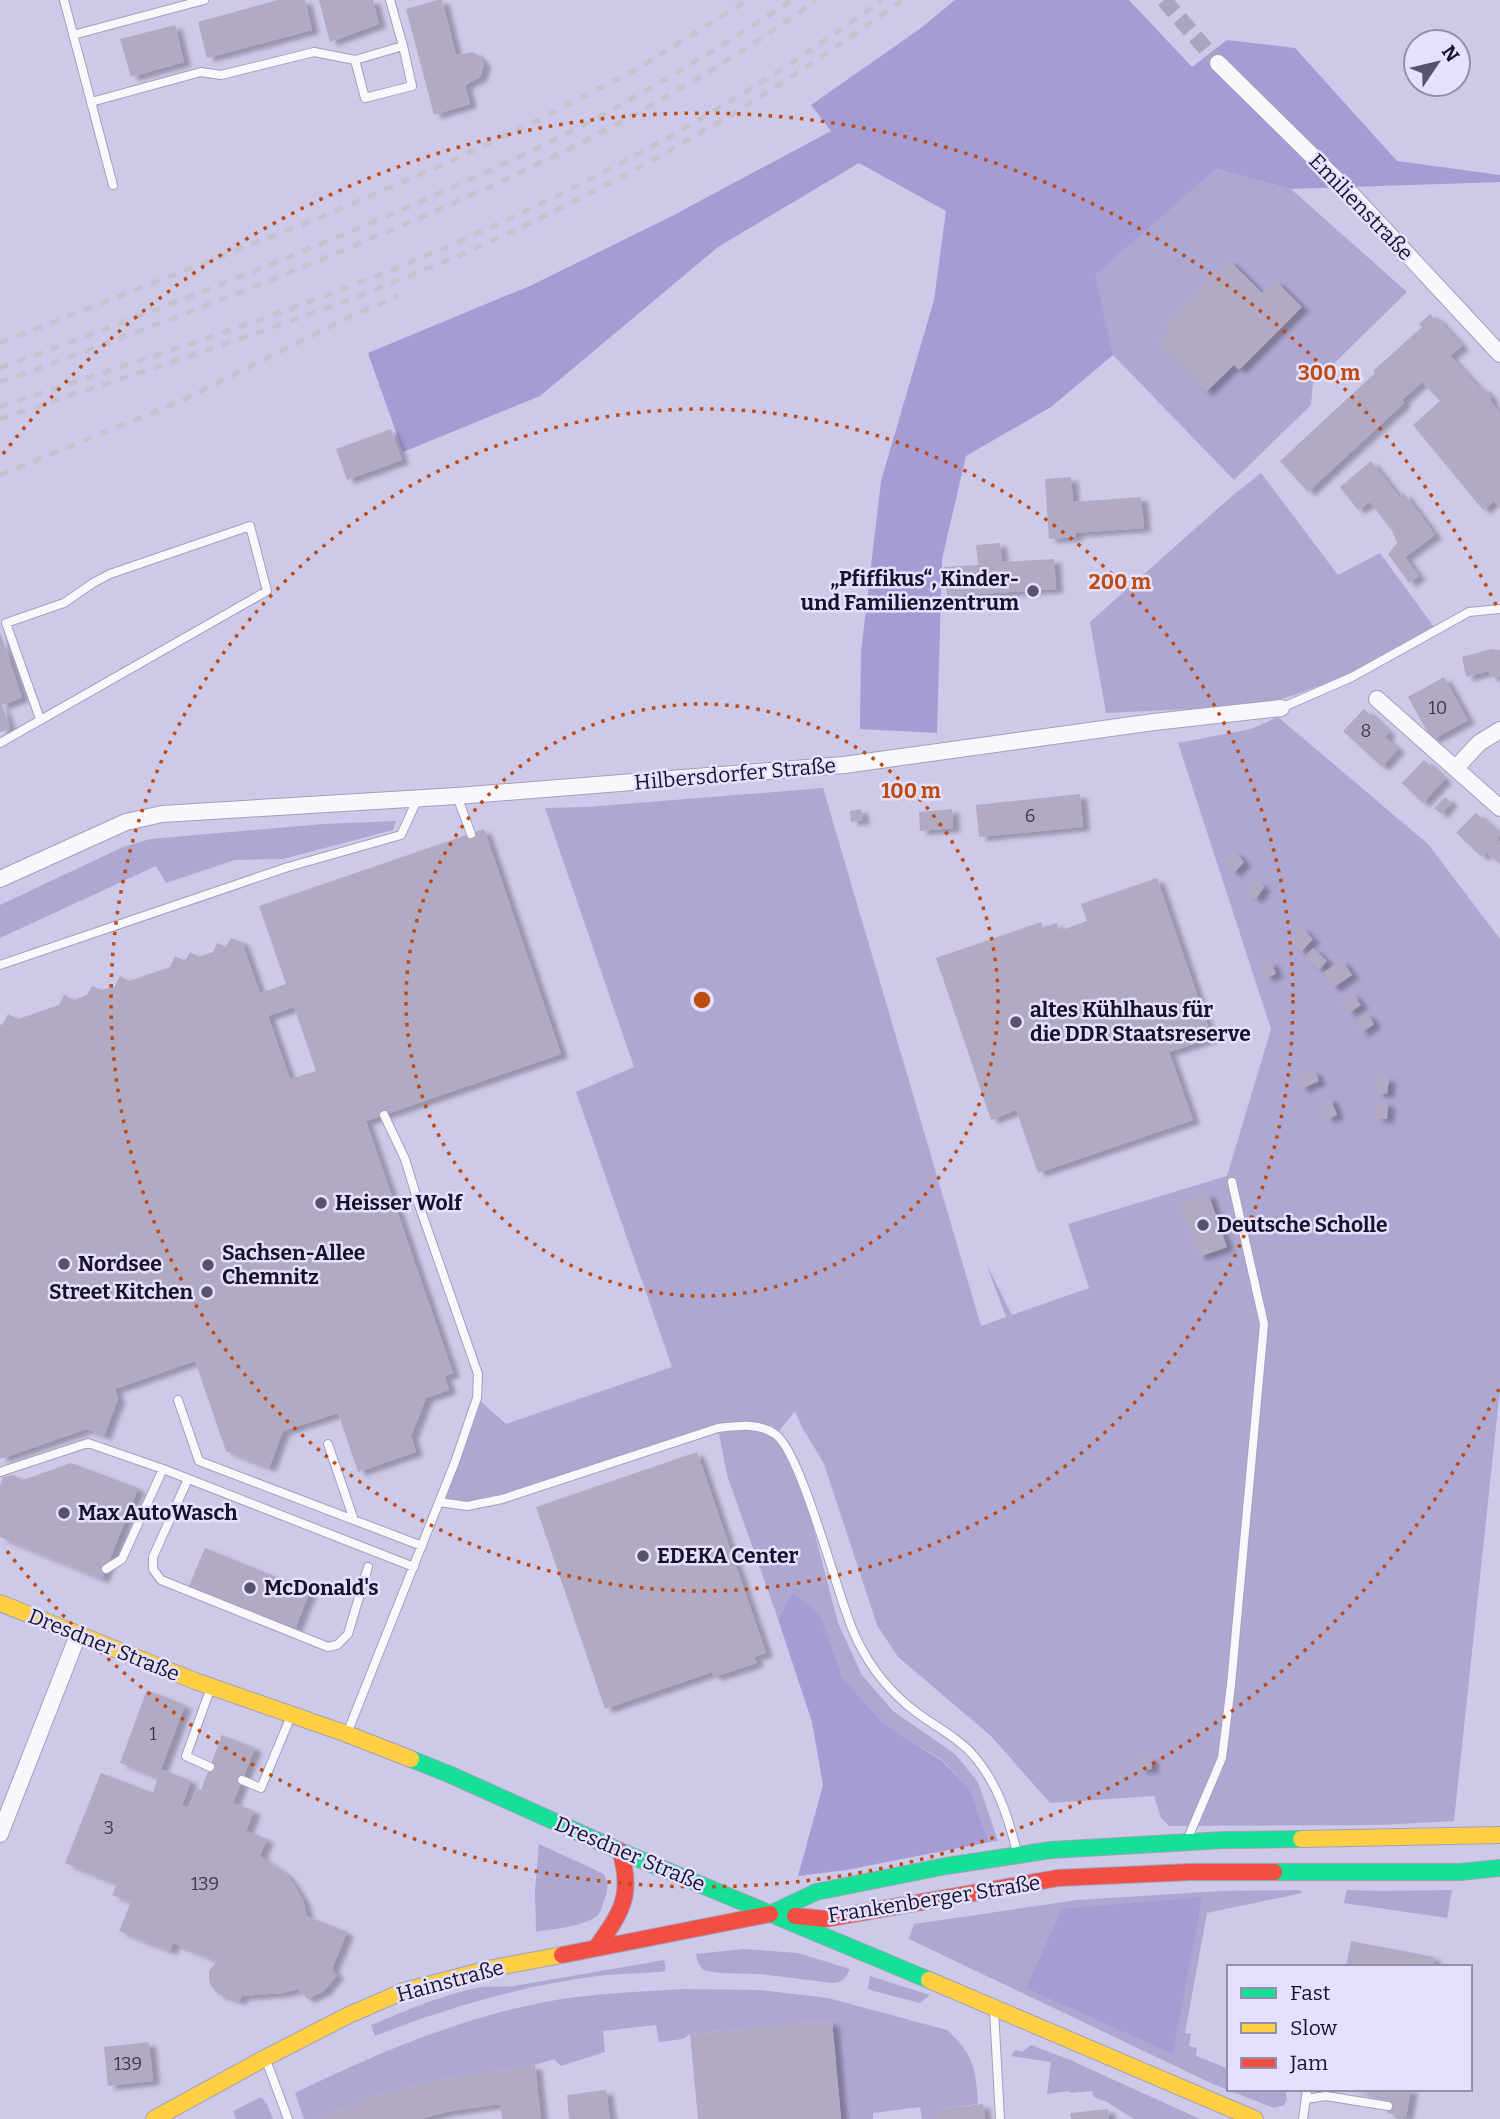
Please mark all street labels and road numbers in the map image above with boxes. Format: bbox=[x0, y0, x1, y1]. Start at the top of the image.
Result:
street label: Emilienstraße bbox=[1303, 148, 1419, 266]
street label: Hilbersdorfer Straße bbox=[633, 752, 837, 796]
street label: Dresdner Straße bbox=[25, 1603, 183, 1687]
street label: Dresdner Straße bbox=[551, 1811, 709, 1897]
street label: Frankenberger Straße bbox=[826, 1869, 1042, 1929]
street label: Hainstraße bbox=[393, 1954, 507, 2008]

